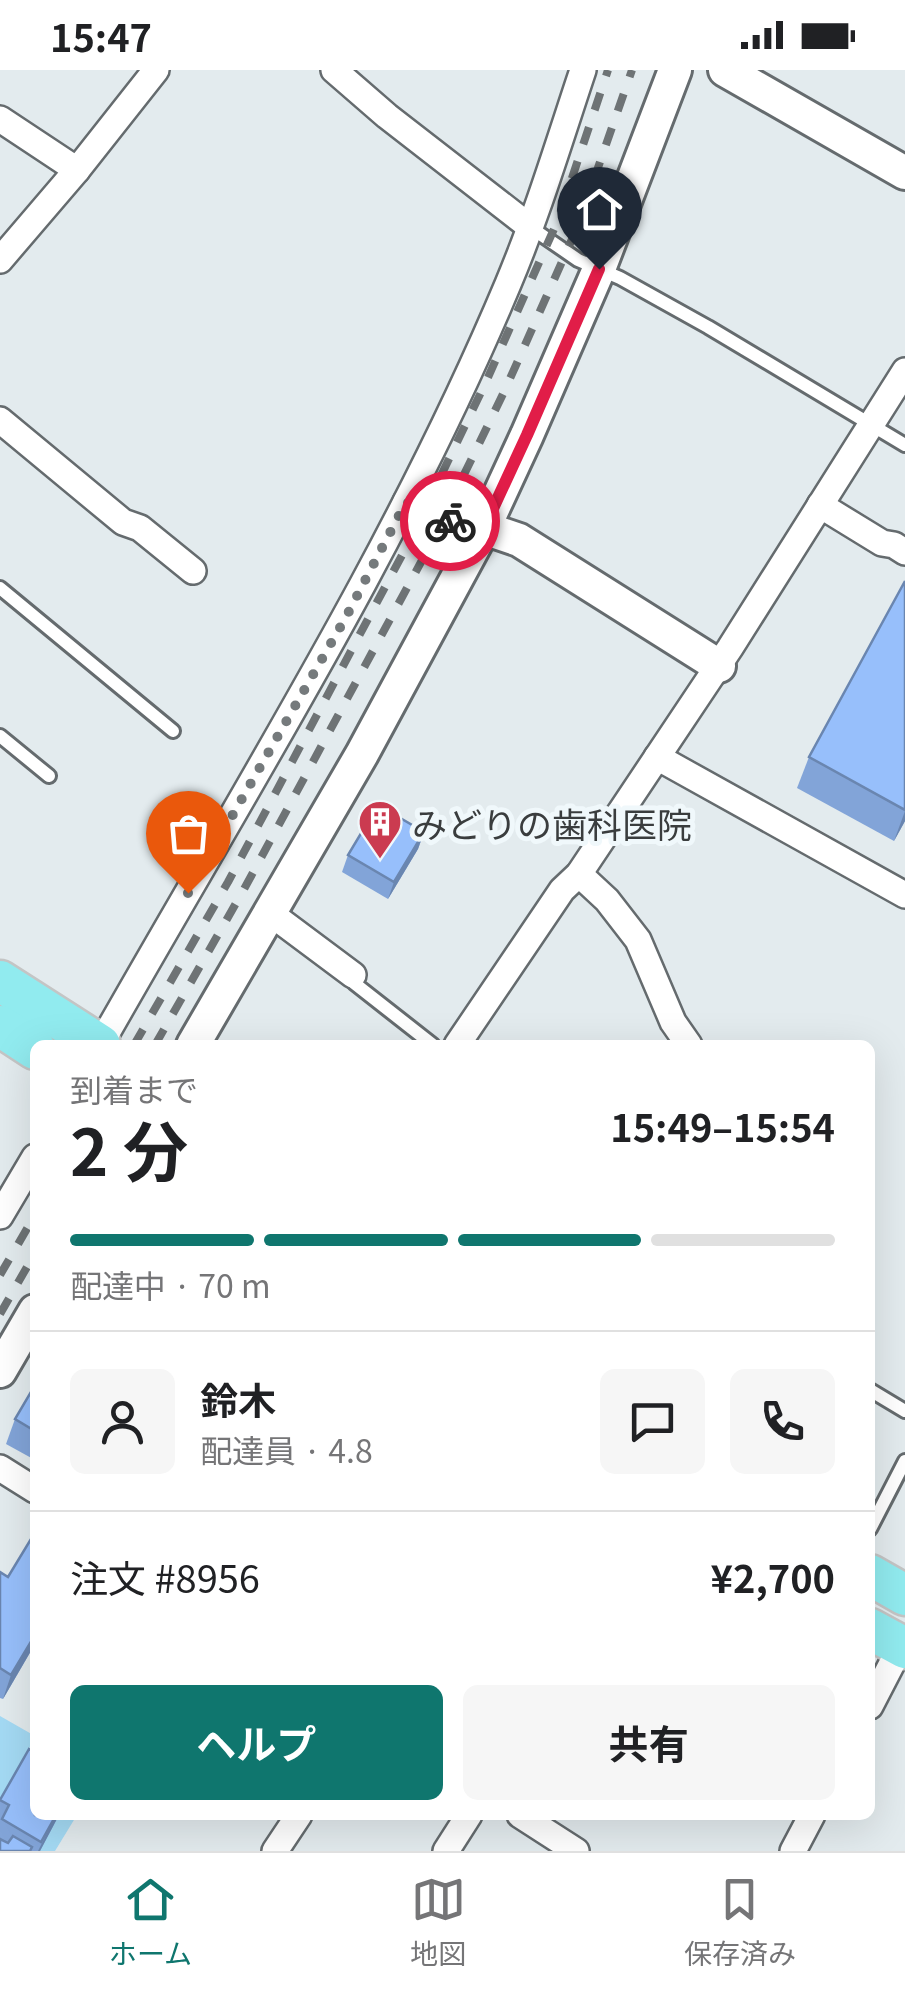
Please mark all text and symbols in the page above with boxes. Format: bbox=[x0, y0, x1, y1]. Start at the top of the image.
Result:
text: 15:47 bbox=[50, 8, 152, 63]
pin bbox=[557, 167, 642, 270]
icon: home bbox=[572, 182, 627, 237]
courier bbox=[400, 471, 500, 571]
icon: bike bbox=[423, 494, 478, 549]
pin bbox=[146, 791, 231, 894]
place label: みどりの歯科医院 bbox=[412, 797, 692, 848]
building icon: みどりの歯科医院 bbox=[357, 799, 403, 860]
icon: bag bbox=[161, 806, 216, 861]
text: 到着まで bbox=[70, 1065, 198, 1111]
text: 15:49–15:54 bbox=[610, 1098, 835, 1153]
text: 2 分 bbox=[70, 1101, 188, 1195]
text: 配達中 · 70 m bbox=[70, 1261, 271, 1307]
button: person bbox=[70, 1369, 175, 1474]
button: chat bbox=[600, 1369, 705, 1474]
button: phone bbox=[730, 1369, 835, 1474]
text: 鈴木 bbox=[200, 1371, 276, 1426]
text: 配達員 · 4.8 bbox=[200, 1426, 373, 1472]
text: 注文 #8956 bbox=[70, 1549, 260, 1604]
text: ¥2,700 bbox=[711, 1549, 835, 1604]
button: ヘルプ bbox=[70, 1685, 443, 1800]
button: 共有 bbox=[463, 1685, 835, 1800]
tab: ホーム bbox=[109, 1872, 192, 1972]
tab: 地図 bbox=[410, 1872, 466, 1972]
tab: 保存済み bbox=[684, 1872, 796, 1972]

